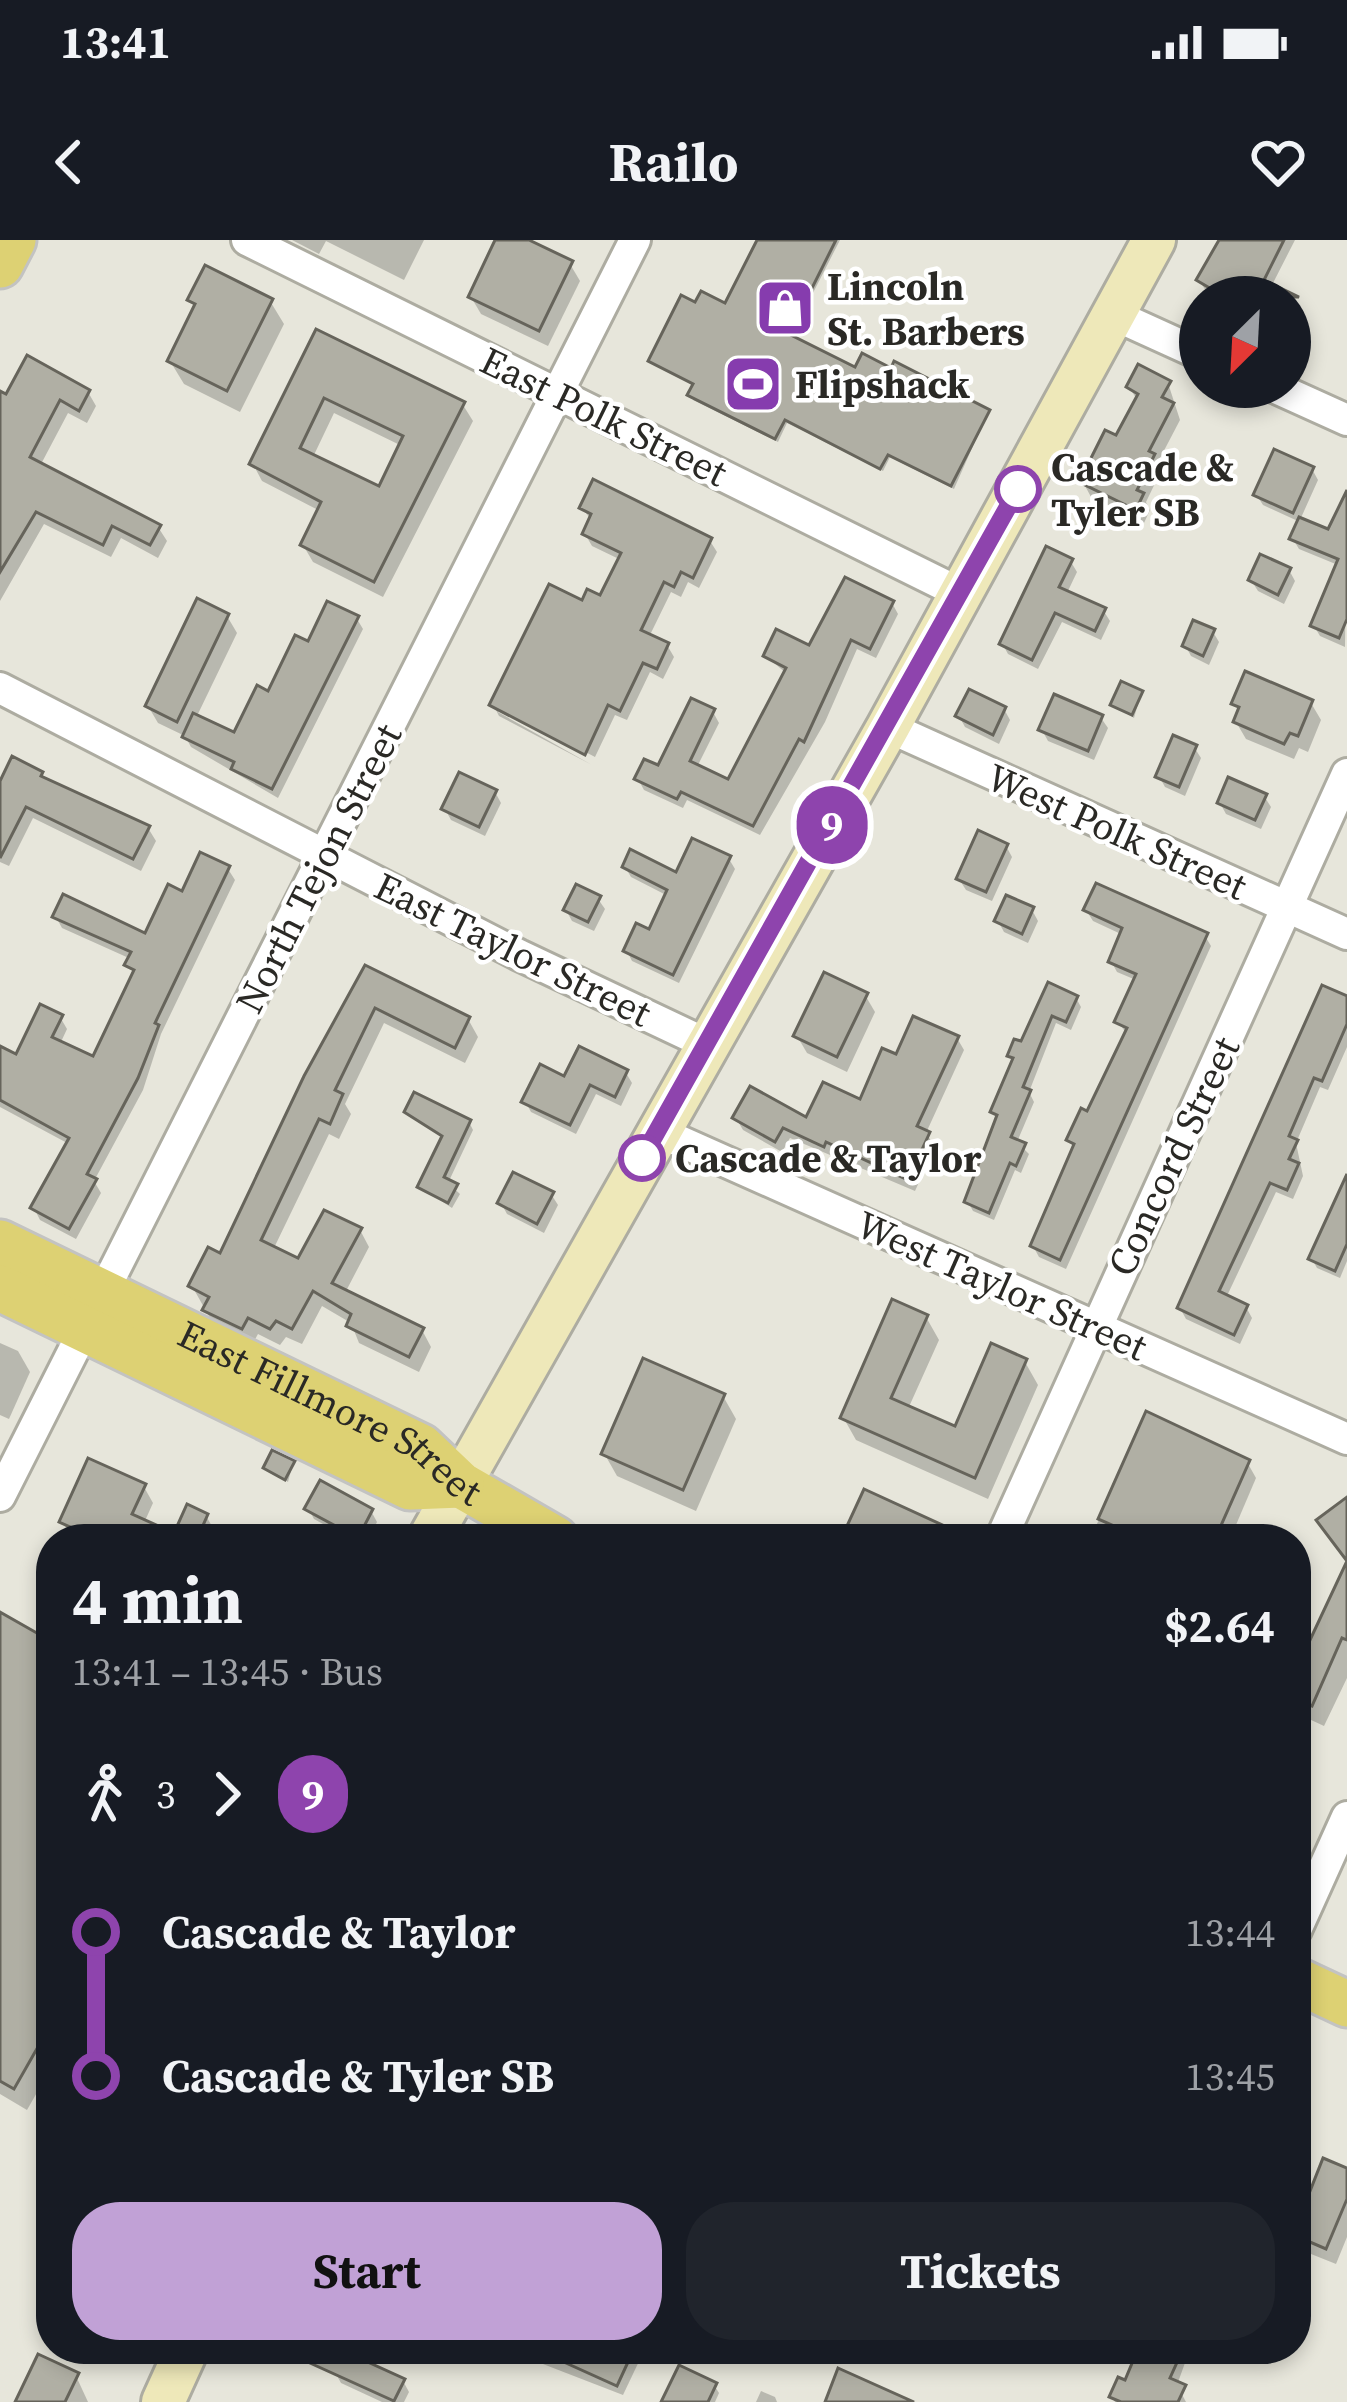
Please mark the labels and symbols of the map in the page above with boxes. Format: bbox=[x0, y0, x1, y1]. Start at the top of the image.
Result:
place label: Lincoln St. Barbers bbox=[827, 260, 1025, 358]
north arrow bbox=[1179, 276, 1311, 408]
shop icon: Lincoln St. Barbers bbox=[754, 277, 816, 339]
street label: East Polk Street bbox=[472, 334, 736, 499]
sports icon: Flipshack bbox=[722, 353, 784, 415]
place label: Flipshack bbox=[795, 358, 971, 411]
place label: Cascade & Tyler SB bbox=[1051, 441, 1234, 539]
marker: Cascade & Tyler SB bbox=[996, 467, 1040, 511]
street label: North Tejon Street bbox=[223, 714, 414, 1022]
street label: West Polk Street bbox=[978, 750, 1255, 913]
line badge: 9 bbox=[793, 786, 871, 864]
street label: East Taylor Street bbox=[366, 860, 660, 1039]
street label: Concord Street bbox=[1095, 1028, 1252, 1284]
place label: Cascade & Taylor bbox=[675, 1132, 982, 1185]
marker: Cascade & Taylor bbox=[620, 1136, 664, 1180]
street label: West Taylor Street bbox=[848, 1198, 1156, 1373]
street label: East Fillmore Street bbox=[169, 1307, 491, 1518]

